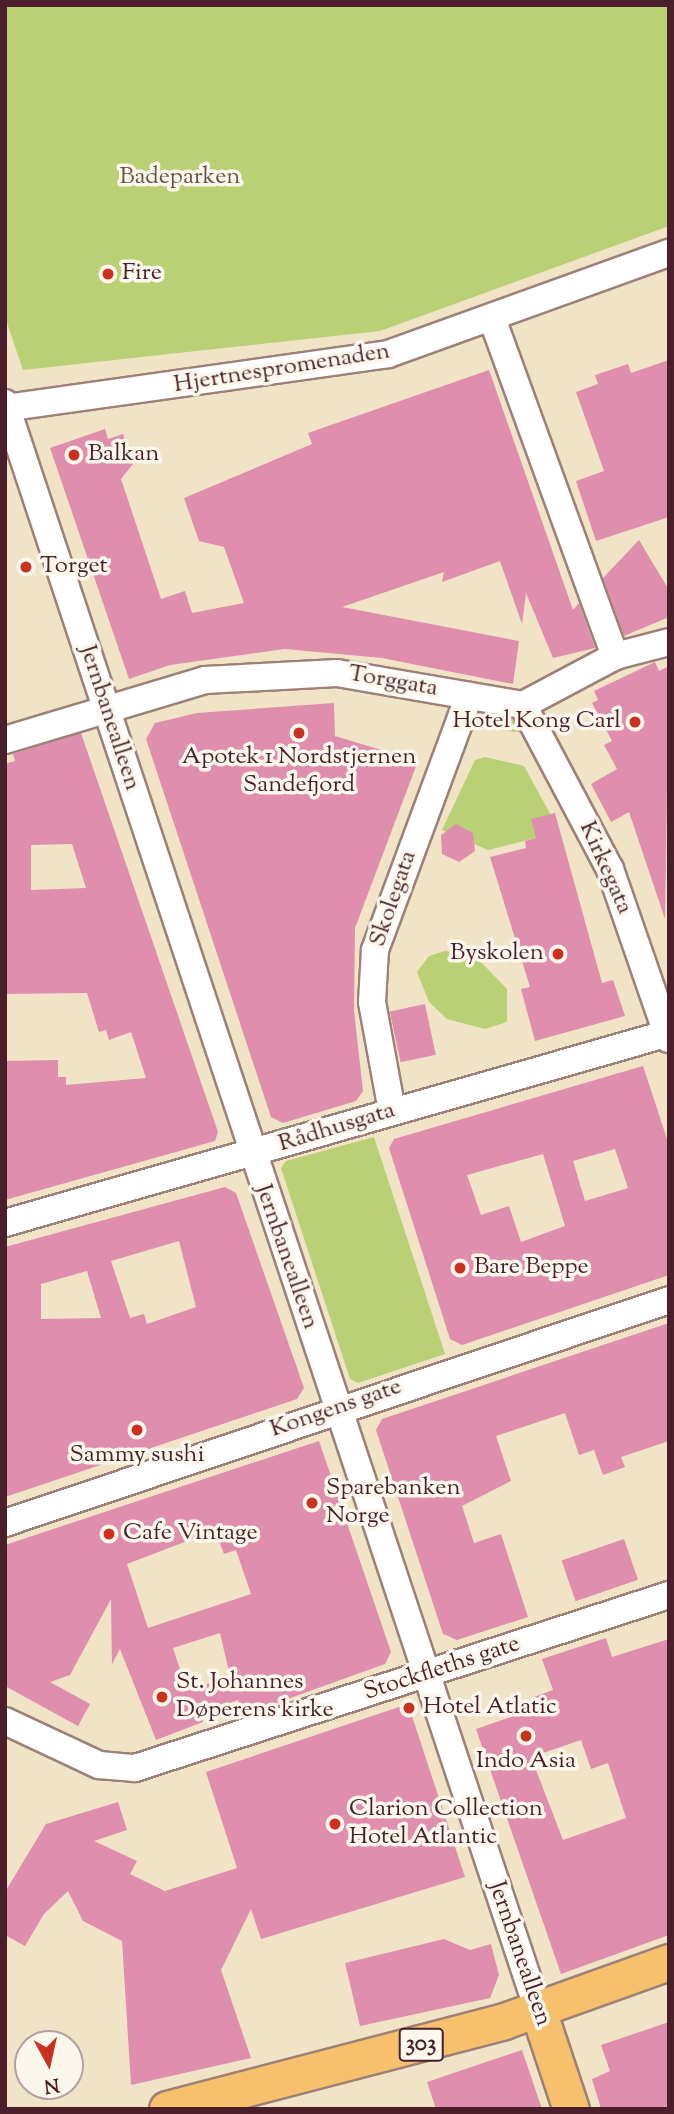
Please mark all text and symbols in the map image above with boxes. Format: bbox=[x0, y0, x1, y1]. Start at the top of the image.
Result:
park label: Badeparken bbox=[119, 164, 241, 192]
place label: Fire bbox=[122, 260, 162, 288]
marker: Fire bbox=[100, 266, 116, 282]
street label: Hjertnespromenaden bbox=[172, 338, 392, 400]
place label: Balkan bbox=[88, 441, 159, 469]
marker: Balkan bbox=[66, 447, 82, 463]
place label: Torget bbox=[40, 553, 108, 581]
marker: Torget bbox=[18, 559, 34, 575]
street label: Jernbanealleen bbox=[72, 642, 146, 794]
street label: Torggata bbox=[346, 660, 440, 704]
place label: Hotel Kong Carl bbox=[452, 708, 621, 736]
marker: Hotel Kong Carl bbox=[627, 714, 643, 730]
marker: Apotek 1 Nordstjernen Sandefjord bbox=[291, 725, 307, 741]
place label: Apotek 1 Nordstjernen Sandefjord bbox=[182, 744, 416, 800]
street label: Kirkegata bbox=[572, 817, 638, 919]
street label: Skolegata bbox=[364, 847, 424, 951]
place label: Byskolen bbox=[450, 940, 544, 968]
marker: Byskolen bbox=[550, 946, 566, 962]
street label: Rådhusgata bbox=[275, 1097, 399, 1159]
street label: Jernbanealleen bbox=[248, 1181, 324, 1333]
place label: Bare Beppe bbox=[474, 1254, 589, 1282]
marker: Bare Beppe bbox=[452, 1260, 468, 1276]
street label: Kongens gate bbox=[267, 1373, 405, 1445]
marker: Sammy sushi bbox=[129, 1422, 145, 1438]
place label: Sammy sushi bbox=[70, 1442, 204, 1470]
place label: Sparebanken Norge bbox=[326, 1475, 461, 1531]
marker: Sparebanken Norge bbox=[304, 1495, 320, 1511]
place label: Cafe Vintage bbox=[123, 1520, 258, 1548]
marker: Cafe Vintage bbox=[101, 1526, 117, 1542]
street label: Stockfleths gate bbox=[360, 1630, 524, 1708]
place label: St. Johannes Døperens kirke bbox=[176, 1669, 334, 1725]
marker: St. Johannes Døperens kirke bbox=[154, 1689, 170, 1705]
place label: Hotel Atlatic bbox=[423, 1694, 557, 1722]
marker: Hotel Atlatic bbox=[401, 1700, 417, 1716]
marker: Indo Asia bbox=[518, 1728, 534, 1744]
place label: Indo Asia bbox=[476, 1748, 576, 1776]
place label: Clarion Collection Hotel Atlantic bbox=[349, 1796, 543, 1852]
marker: Clarion Collection Hotel Atlantic bbox=[327, 1816, 343, 1832]
street label: Jernbanealleen bbox=[481, 1878, 557, 2030]
road number: 303 bbox=[398, 2026, 444, 2064]
north arrow bbox=[14, 2030, 84, 2100]
text: N bbox=[42, 2070, 61, 2099]

